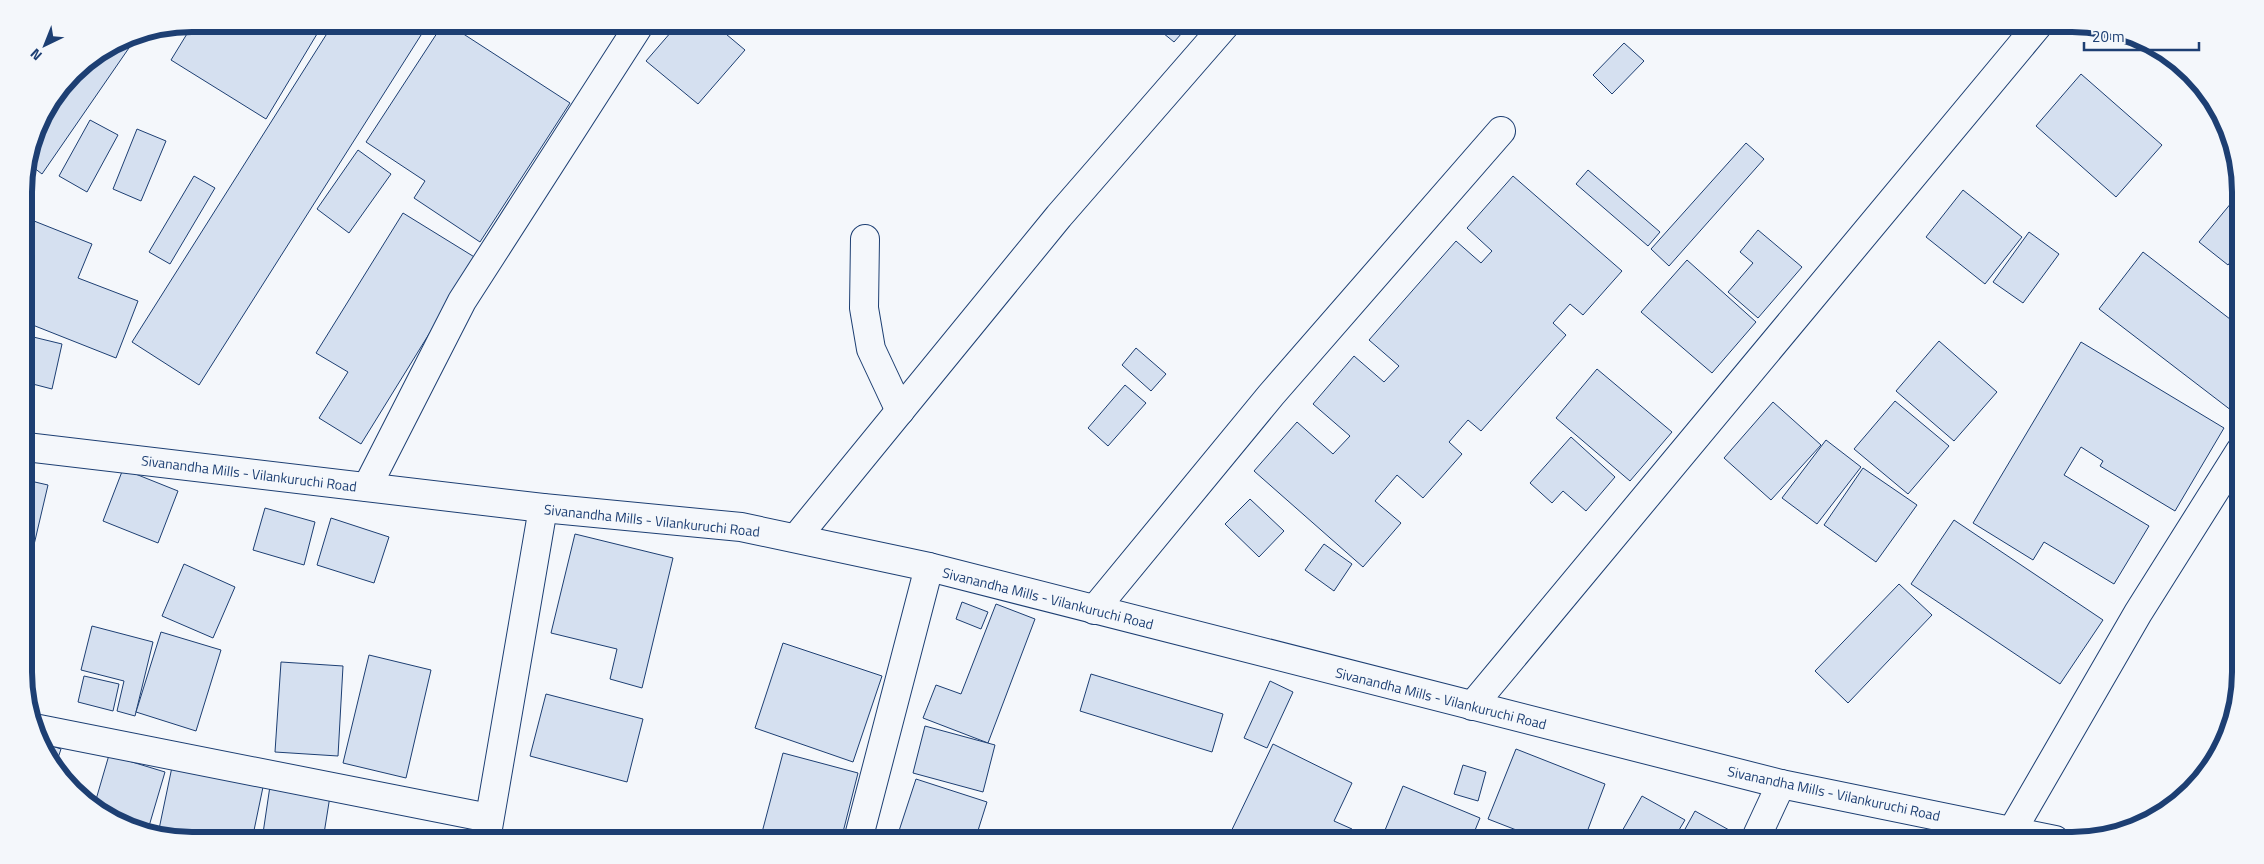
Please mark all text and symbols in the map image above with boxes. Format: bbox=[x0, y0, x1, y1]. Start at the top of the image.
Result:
north arrow bbox=[20, 20, 70, 70]
scale bar bbox=[2084, 20, 2199, 52]
text: 20 m bbox=[2092, 25, 2125, 48]
text: N bbox=[25, 44, 47, 66]
street label: Sivanandha Mills - Vilankuruchi Road bbox=[140, 449, 358, 497]
street label: Sivanandha Mills - Vilankuruchi Road bbox=[543, 498, 761, 542]
street label: Sivanandha Mills - Vilankuruchi Road bbox=[940, 562, 1156, 634]
street label: Sivanandha Mills - Vilankuruchi Road bbox=[1333, 662, 1549, 734]
street label: Sivanandha Mills - Vilankuruchi Road bbox=[1726, 760, 1942, 826]

